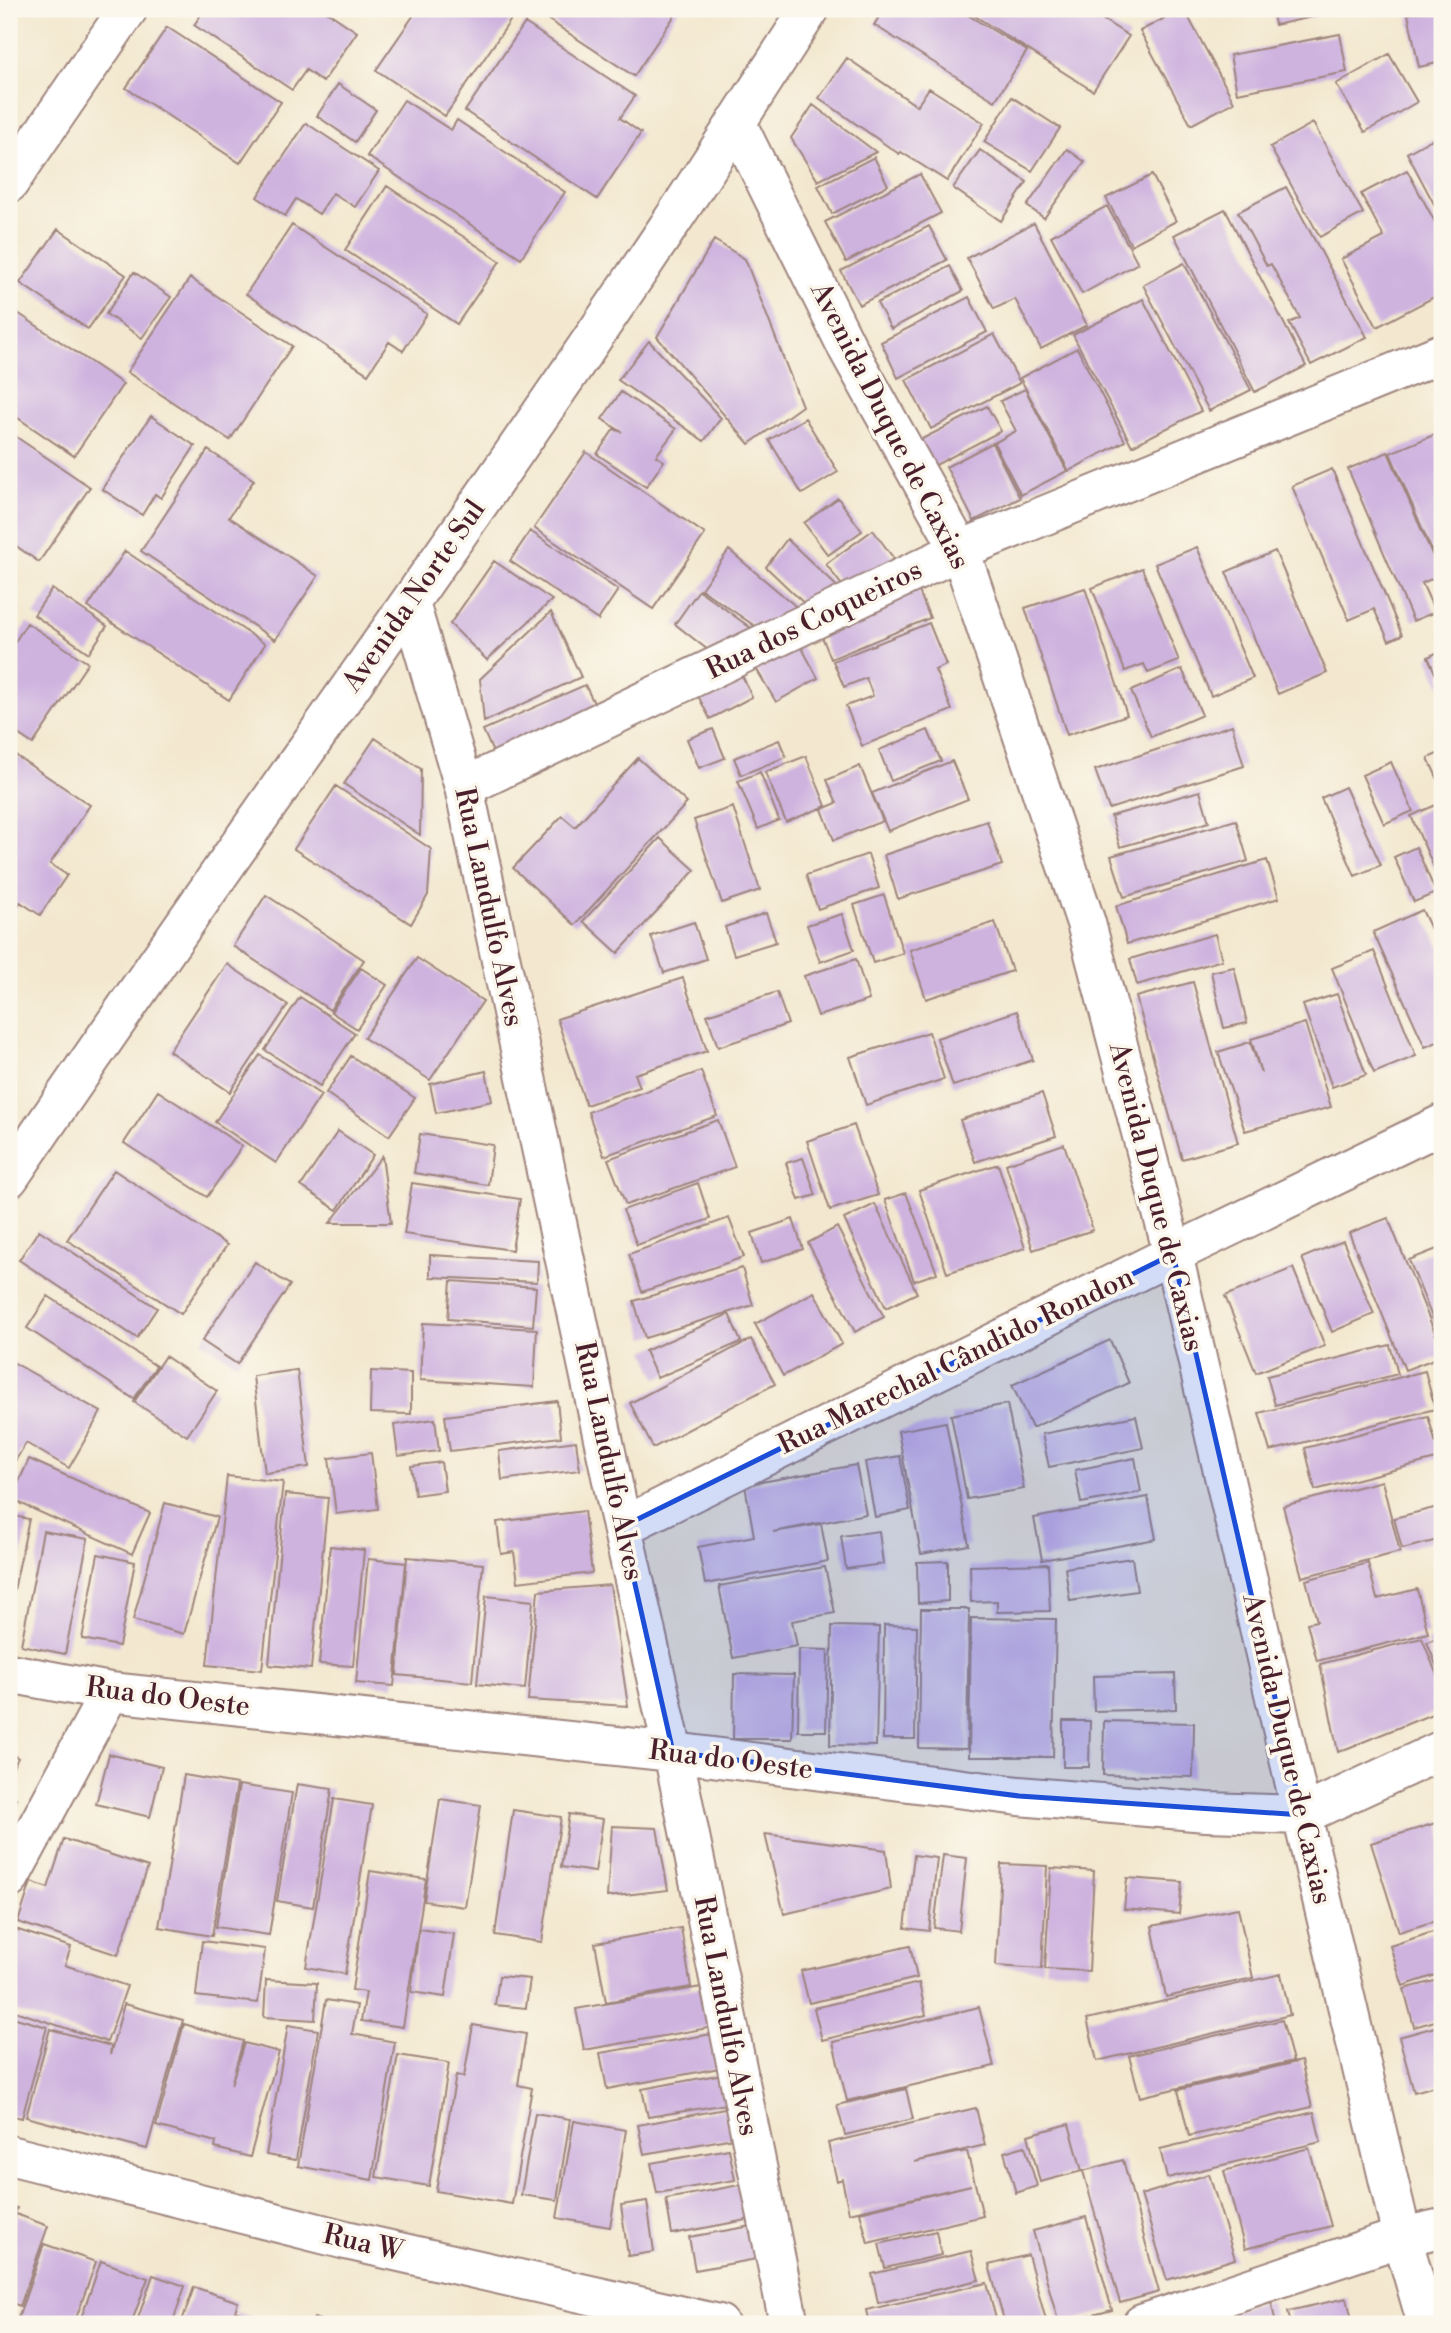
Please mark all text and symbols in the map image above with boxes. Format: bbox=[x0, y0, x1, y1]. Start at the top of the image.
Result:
street label: Avenida Duque de Caxias bbox=[802, 276, 978, 575]
street label: Avenida Norte Sul bbox=[334, 493, 493, 700]
street label: Rua dos Coqueiros bbox=[700, 552, 928, 688]
street label: Rua Landulfo Alves bbox=[447, 784, 531, 1030]
street label: Avenida Duque de Caxias bbox=[1100, 1038, 1211, 1355]
street label: Rua Marechal Cândido Rondon bbox=[772, 1259, 1140, 1463]
street label: Rua Landulfo Alves bbox=[567, 1338, 651, 1584]
street label: Avenida Duque de Caxias bbox=[1234, 1590, 1340, 1907]
street label: Rua do Oeste bbox=[84, 1670, 252, 1724]
street label: Rua do Oeste bbox=[647, 1733, 815, 1787]
street label: Rua Landulfo Alves bbox=[686, 1893, 766, 2139]
street label: Rua W bbox=[320, 2217, 408, 2269]

